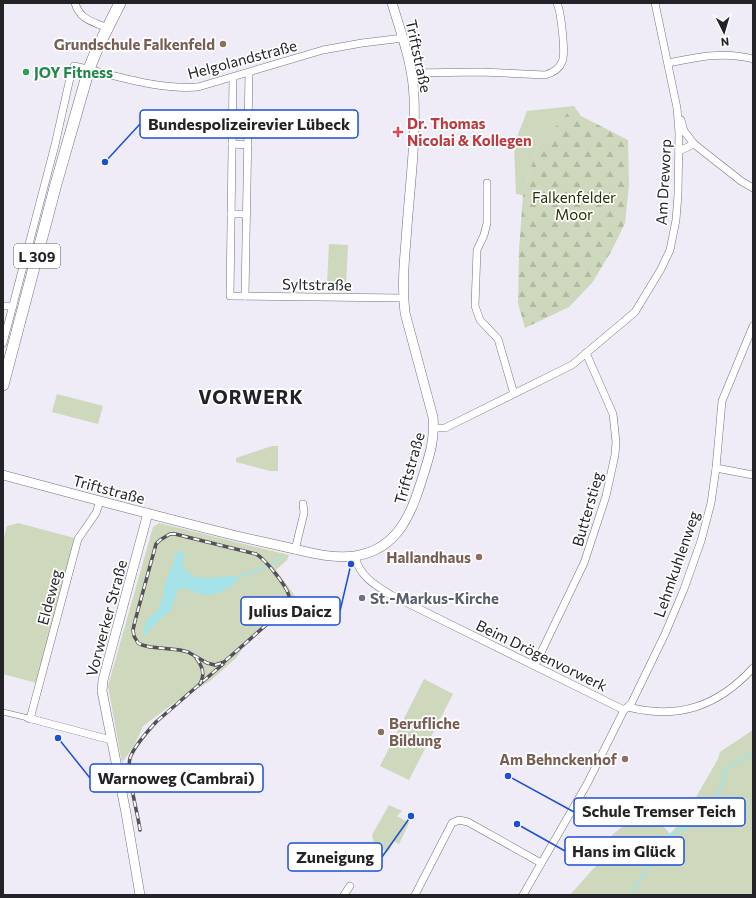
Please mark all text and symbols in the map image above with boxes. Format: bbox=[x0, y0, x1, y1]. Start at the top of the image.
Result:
north arrow bbox=[704, 12, 744, 52]
street label: Triftstraße bbox=[403, 18, 436, 94]
place label: Grundschule Falkenfeld bbox=[54, 35, 215, 53]
street label: Helgolandstraße bbox=[185, 36, 299, 82]
text: N bbox=[720, 36, 730, 49]
marker: Grundschule Falkenfeld bbox=[218, 39, 228, 49]
place label: JOY Fitness bbox=[34, 63, 113, 81]
marker: JOY Fitness bbox=[21, 67, 31, 77]
callout: Bundespolizeirevier Lübeck bbox=[140, 110, 358, 138]
text: Bundespolizeirevier Lübeck bbox=[148, 114, 351, 133]
place label: Dr. Thomas Nicolai & Kollegen bbox=[407, 114, 532, 149]
marker: Dr. Thomas Nicolai & Kollegen bbox=[392, 126, 404, 138]
street label: Am Dreworp bbox=[652, 138, 674, 226]
park label: Falkenfelder Moor bbox=[532, 188, 616, 223]
road number: L 309 bbox=[14, 244, 60, 268]
street label: Syltstraße bbox=[282, 274, 352, 294]
district label: VORWERK bbox=[198, 385, 304, 408]
street label: Triftstraße bbox=[390, 430, 428, 506]
street label: Butterstieg bbox=[568, 470, 606, 548]
street label: Triftstraße bbox=[71, 471, 147, 507]
street label: Lehmkuhlenweg bbox=[649, 508, 703, 620]
place label: Hallandhaus bbox=[386, 548, 471, 566]
marker: Hallandhaus bbox=[474, 552, 484, 562]
street label: Vorwerker Straße bbox=[82, 558, 130, 678]
street label: Eldeweg bbox=[33, 567, 65, 627]
place label: St.-Markus-Kirche bbox=[370, 589, 499, 607]
marker: St.-Markus-Kirche bbox=[357, 593, 367, 603]
callout: Julius Daicz bbox=[241, 597, 340, 625]
text: Julius Daicz bbox=[248, 601, 332, 620]
street label: Beim Drögenvorwerk bbox=[474, 615, 610, 695]
place label: Berufliche Bildung bbox=[389, 714, 460, 749]
marker: Berufliche Bildung bbox=[376, 727, 386, 737]
place label: Am Behnckenhof bbox=[499, 750, 618, 768]
marker: Am Behnckenhof bbox=[620, 754, 630, 764]
callout: Warnoweg (Cambrai) bbox=[90, 764, 263, 792]
text: Warnoweg (Cambrai) bbox=[97, 768, 255, 787]
callout: Schule Tremser Teich bbox=[574, 798, 745, 826]
text: Schule Tremser Teich bbox=[582, 801, 736, 820]
callout: Hans im Glück bbox=[565, 837, 684, 865]
text: Hans im Glück bbox=[572, 841, 677, 860]
callout: Zuneigung bbox=[288, 843, 382, 871]
text: Zuneigung bbox=[296, 847, 374, 866]

